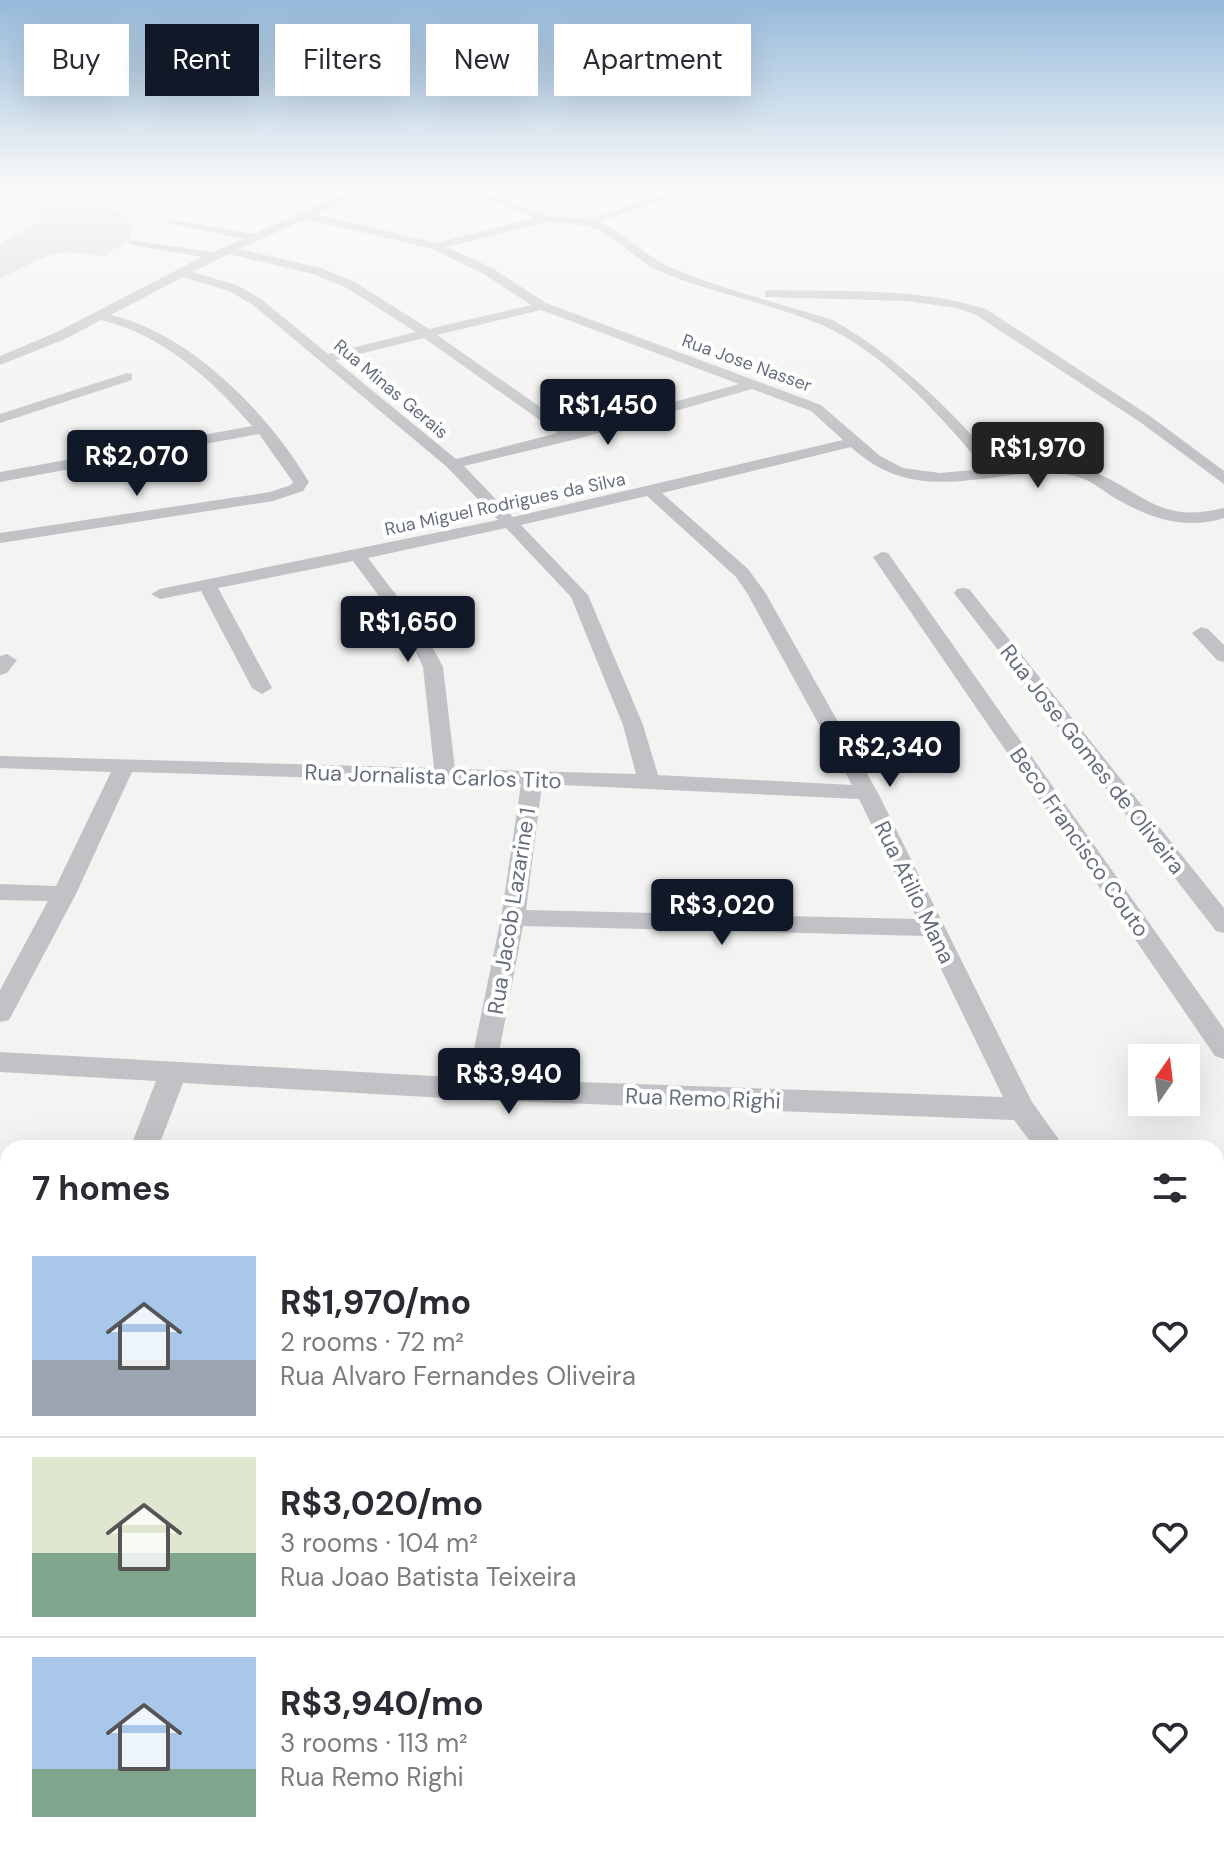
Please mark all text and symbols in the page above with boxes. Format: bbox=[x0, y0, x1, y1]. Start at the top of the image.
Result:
chip: Buy bbox=[24, 24, 129, 96]
chip: Rent bbox=[145, 24, 259, 96]
chip: Filters bbox=[275, 24, 410, 96]
chip: New bbox=[426, 24, 538, 96]
chip: Apartment bbox=[554, 24, 751, 96]
street label: Rua Jose Nasser bbox=[679, 328, 816, 398]
street label: Rua Minas Gerais bbox=[329, 334, 453, 444]
pin: R$1,450 bbox=[534, 379, 682, 447]
text: R$1,450 bbox=[558, 388, 658, 422]
pin: R$1,970 bbox=[964, 422, 1112, 490]
pin: R$2,070 bbox=[63, 430, 211, 498]
text: R$1,970 bbox=[990, 431, 1086, 465]
text: R$2,070 bbox=[85, 439, 189, 473]
street label: Rua Miguel Rodrigues da Silva bbox=[382, 467, 628, 541]
pin: R$1,650 bbox=[334, 596, 482, 664]
text: R$1,650 bbox=[359, 605, 457, 639]
street label: Rua Jose Gomes de Oliveira bbox=[994, 638, 1191, 880]
pin: R$2,340 bbox=[816, 721, 964, 789]
text: R$2,340 bbox=[838, 730, 942, 764]
street label: Beco Francisco Couto bbox=[1003, 742, 1156, 943]
street label: Rua Jornalista Carlos Tito bbox=[304, 758, 562, 795]
street label: Rua Jacob Lazarine 1 bbox=[481, 806, 542, 1016]
street label: Rua Atilio Mana bbox=[867, 816, 962, 968]
pin: R$3,020 bbox=[648, 879, 796, 947]
text: R$3,020 bbox=[669, 888, 775, 922]
north arrow bbox=[1128, 1044, 1200, 1116]
map controls bbox=[1128, 1044, 1200, 1116]
pin: R$3,940 bbox=[435, 1048, 583, 1116]
text: R$3,940 bbox=[456, 1057, 562, 1091]
street label: Rua Remo Righi bbox=[625, 1081, 781, 1116]
text: 7 homes bbox=[32, 1166, 171, 1211]
icon: filters bbox=[1148, 1166, 1192, 1210]
text: R$1,970/mo bbox=[280, 1280, 471, 1325]
icon: home bbox=[96, 1288, 192, 1384]
icon: heart bbox=[1148, 1314, 1192, 1358]
text: 2 rooms · 72 m² bbox=[280, 1325, 464, 1359]
text: Rua Alvaro Fernandes Oliveira bbox=[280, 1359, 636, 1393]
text: R$3,020/mo bbox=[280, 1481, 483, 1526]
icon: home bbox=[96, 1489, 192, 1585]
icon: heart bbox=[1148, 1515, 1192, 1559]
text: 3 rooms · 104 m² bbox=[280, 1526, 478, 1560]
text: Rua Joao Batista Teixeira bbox=[280, 1560, 576, 1594]
text: R$3,940/mo bbox=[280, 1681, 484, 1726]
icon: home bbox=[96, 1689, 192, 1785]
icon: heart bbox=[1148, 1715, 1192, 1759]
text: 3 rooms · 113 m² bbox=[280, 1726, 468, 1760]
text: Rua Remo Righi bbox=[280, 1760, 464, 1794]

